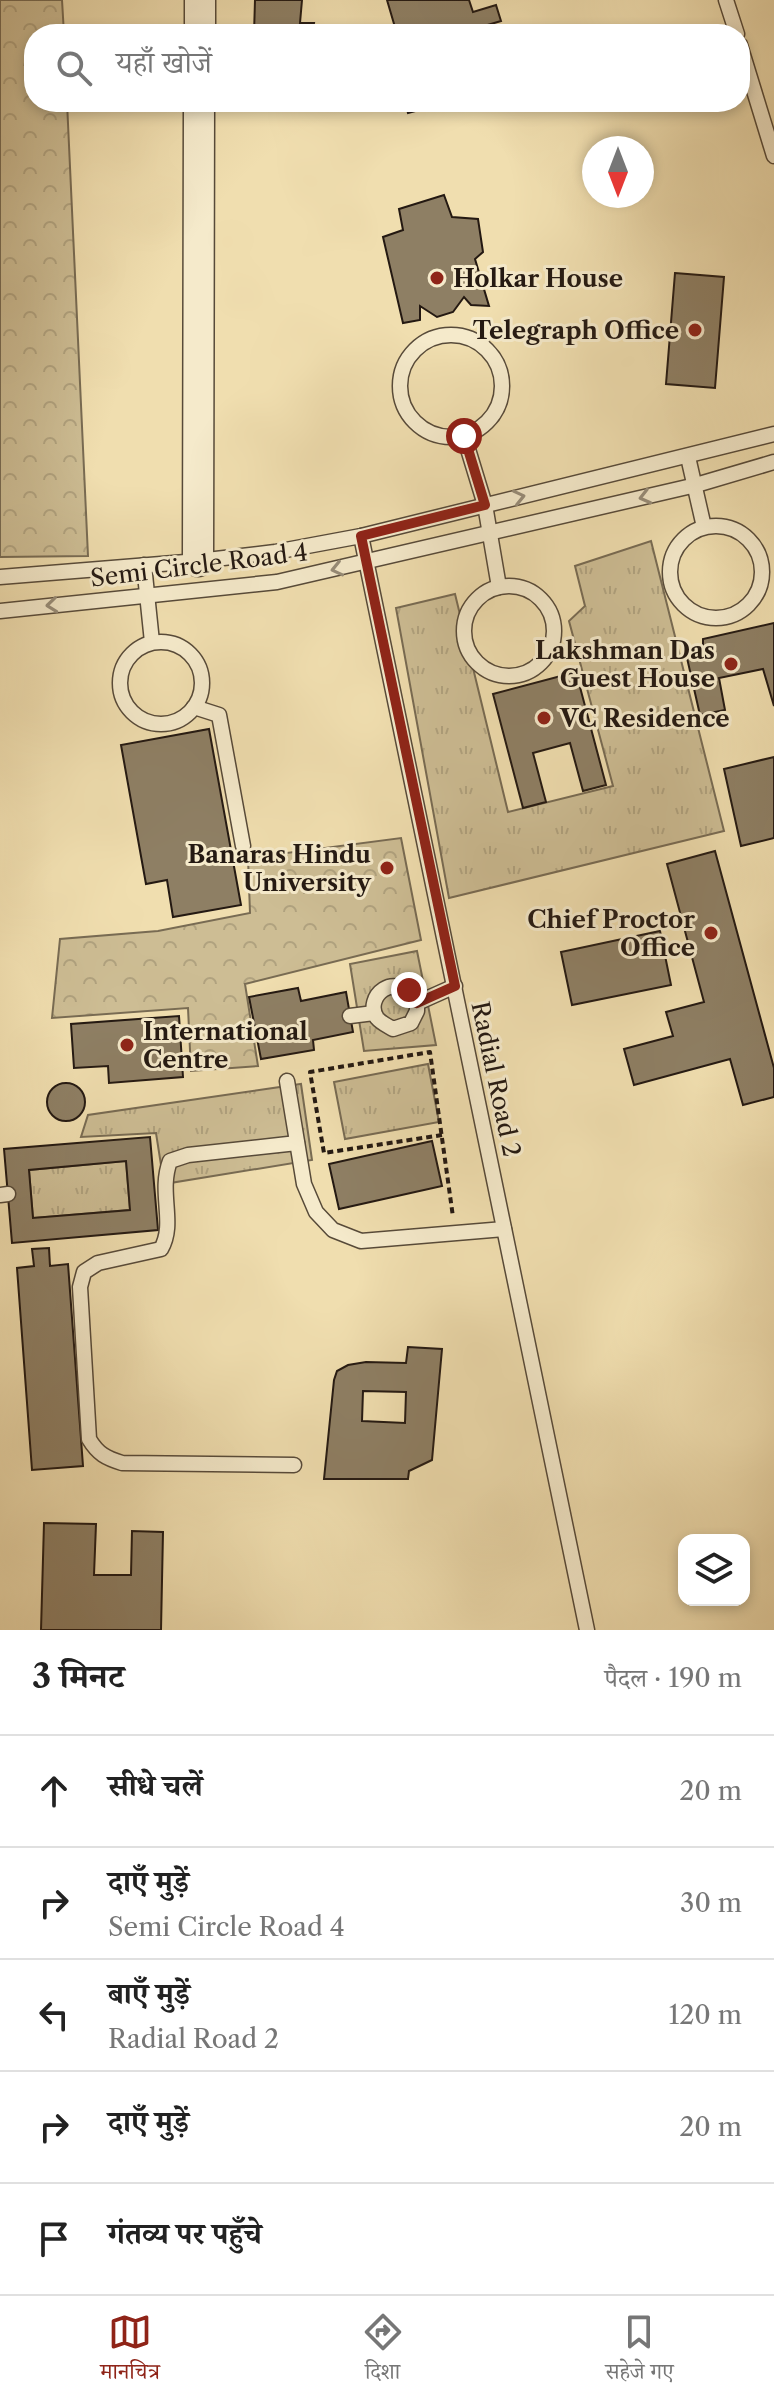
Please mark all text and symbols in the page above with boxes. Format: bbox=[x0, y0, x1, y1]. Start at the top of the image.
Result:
search box bbox=[24, 24, 750, 112]
text: यहाँ खोजें bbox=[116, 44, 212, 81]
icon: search bbox=[52, 46, 96, 90]
north arrow bbox=[582, 136, 654, 208]
place label: Holkar House bbox=[453, 264, 623, 293]
marker: Holkar House bbox=[428, 269, 446, 287]
place label: Telegraph Office bbox=[473, 316, 679, 345]
marker: Telegraph Office bbox=[686, 321, 704, 339]
route start bbox=[446, 418, 482, 454]
one-way arrow bbox=[638, 488, 652, 505]
one-way arrow bbox=[511, 489, 525, 506]
street label: Semi Circle Road 4 bbox=[89, 537, 309, 593]
one-way arrow bbox=[331, 560, 344, 577]
one-way arrow bbox=[45, 597, 58, 614]
place label: Lakshman Das Guest House bbox=[535, 636, 715, 693]
marker: Lakshman Das Guest House bbox=[722, 655, 740, 673]
place label: VC Residence bbox=[559, 704, 730, 733]
marker: VC Residence bbox=[535, 709, 553, 727]
place label: Banaras Hindu University bbox=[188, 840, 372, 897]
marker: Banaras Hindu University bbox=[378, 859, 396, 877]
place label: Chief Proctor Office bbox=[527, 905, 695, 962]
marker: Chief Proctor Office bbox=[702, 924, 720, 942]
route end bbox=[391, 972, 427, 1008]
street label: Radial Road 2 bbox=[465, 999, 527, 1159]
place label: International Centre bbox=[143, 1017, 308, 1074]
marker: International Centre bbox=[118, 1036, 136, 1054]
map controls bbox=[678, 1534, 750, 1606]
button: layers bbox=[678, 1534, 750, 1606]
text: 3 मिनट bbox=[32, 1655, 124, 1697]
text: पैदल · 190 m bbox=[605, 1662, 742, 1694]
text: सीधे चलें bbox=[108, 1767, 203, 1804]
icon: ahead bbox=[32, 1769, 76, 1813]
text: 20 m bbox=[679, 1775, 742, 1807]
text: दाएँ मुड़ें bbox=[108, 1863, 189, 1900]
icon: right bbox=[32, 1881, 76, 1925]
text: 30 m bbox=[680, 1887, 742, 1919]
text: Semi Circle Road 4 bbox=[108, 1911, 345, 1943]
text: बाएँ मुड़ें bbox=[108, 1975, 190, 2012]
icon: left bbox=[32, 1993, 76, 2037]
text: 120 m bbox=[668, 1999, 742, 2031]
text: Radial Road 2 bbox=[108, 2023, 279, 2055]
text: दाएँ मुड़ें bbox=[108, 2103, 189, 2140]
icon: right bbox=[32, 2105, 76, 2149]
text: 20 m bbox=[679, 2111, 742, 2143]
text: गंतव्य पर पहुँचे bbox=[108, 2215, 262, 2252]
icon: arrive bbox=[32, 2217, 76, 2261]
tab: मानचित्र bbox=[100, 2310, 160, 2393]
tab: दिशा bbox=[361, 2310, 405, 2393]
tab: सहेजे गए bbox=[605, 2310, 674, 2393]

